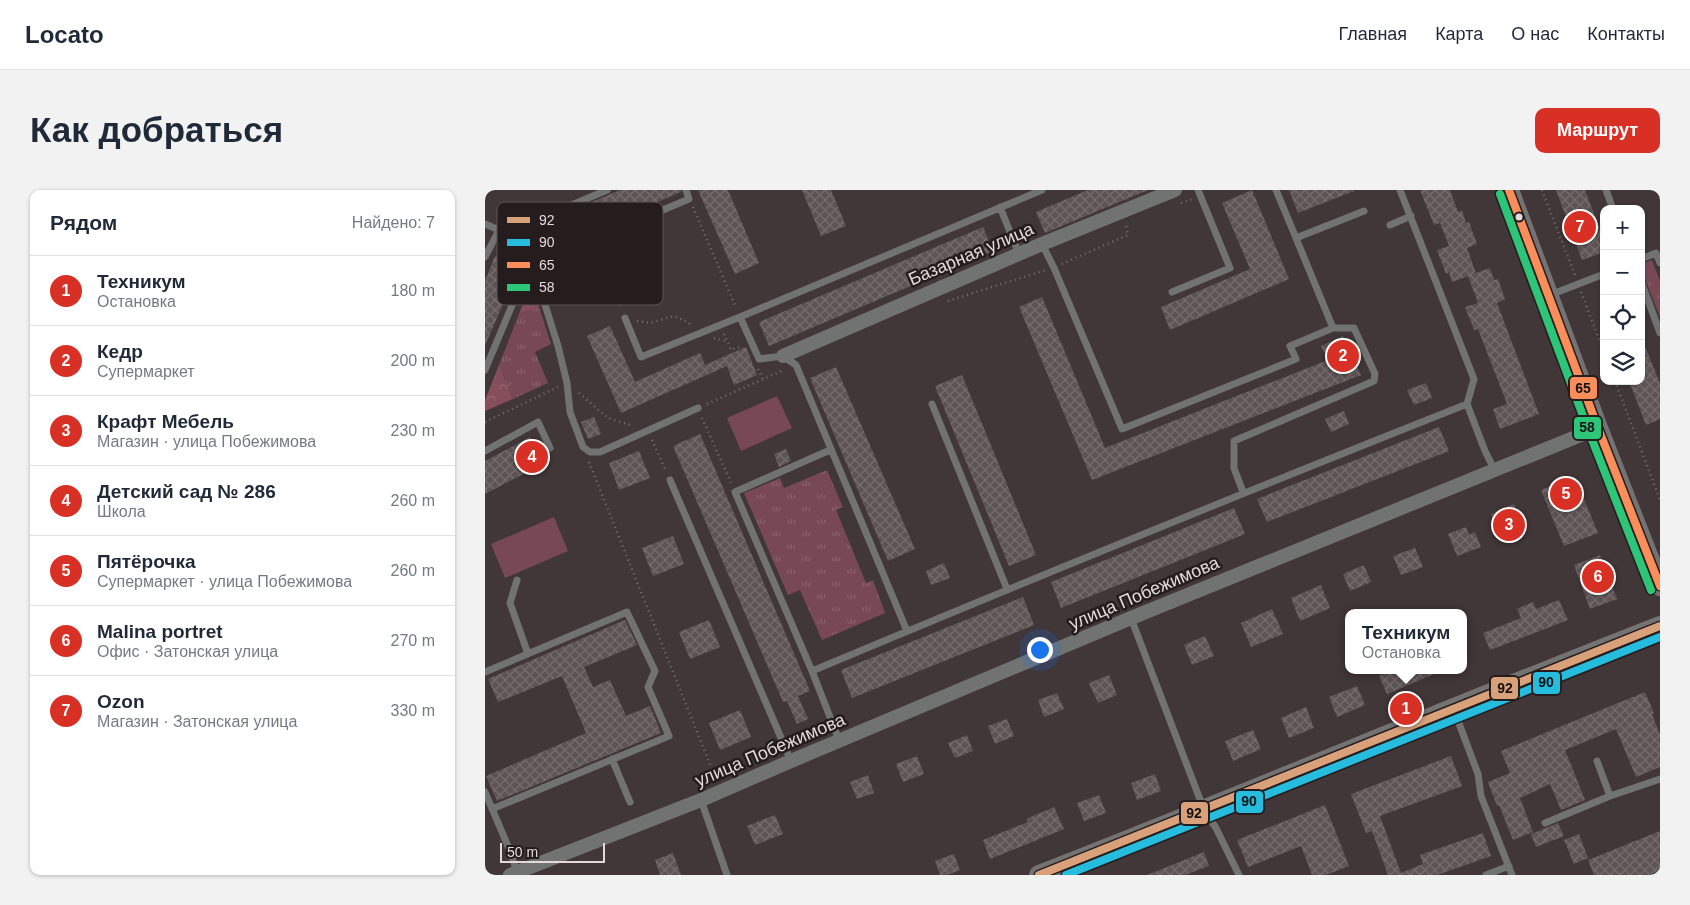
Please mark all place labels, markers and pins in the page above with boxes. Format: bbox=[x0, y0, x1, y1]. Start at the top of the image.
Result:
pin: 7 bbox=[1564, 208, 1596, 246]
unlabelled marker bbox=[1514, 212, 1524, 222]
pin: 2 bbox=[1327, 337, 1359, 375]
pin: 4 bbox=[516, 438, 548, 476]
pin: 5 bbox=[1550, 475, 1582, 513]
pin: 3 bbox=[1493, 506, 1525, 544]
pin: 6 bbox=[1582, 558, 1614, 596]
pin: 1 bbox=[1390, 690, 1422, 728]

